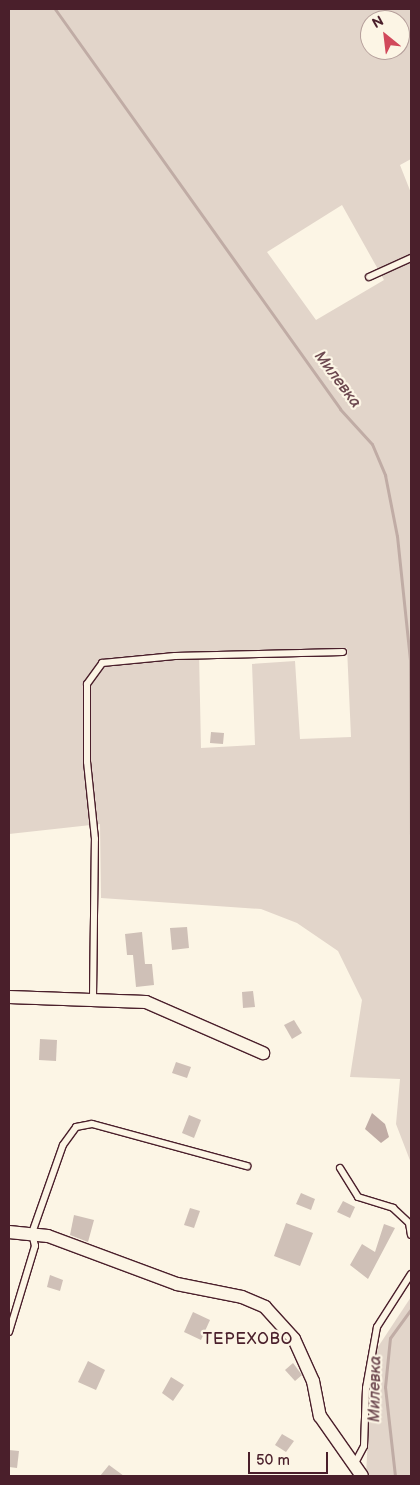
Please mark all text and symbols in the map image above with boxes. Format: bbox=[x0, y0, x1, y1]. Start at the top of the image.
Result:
north arrow bbox=[360, 10, 410, 60]
text: N bbox=[369, 12, 387, 32]
water label: Милевка bbox=[309, 348, 365, 412]
district label: ТЕРЕХОВО bbox=[202, 1330, 294, 1350]
water label: Милевка bbox=[366, 1355, 386, 1423]
scale bar bbox=[250, 1442, 330, 1474]
text: 50 m bbox=[256, 1451, 290, 1470]

